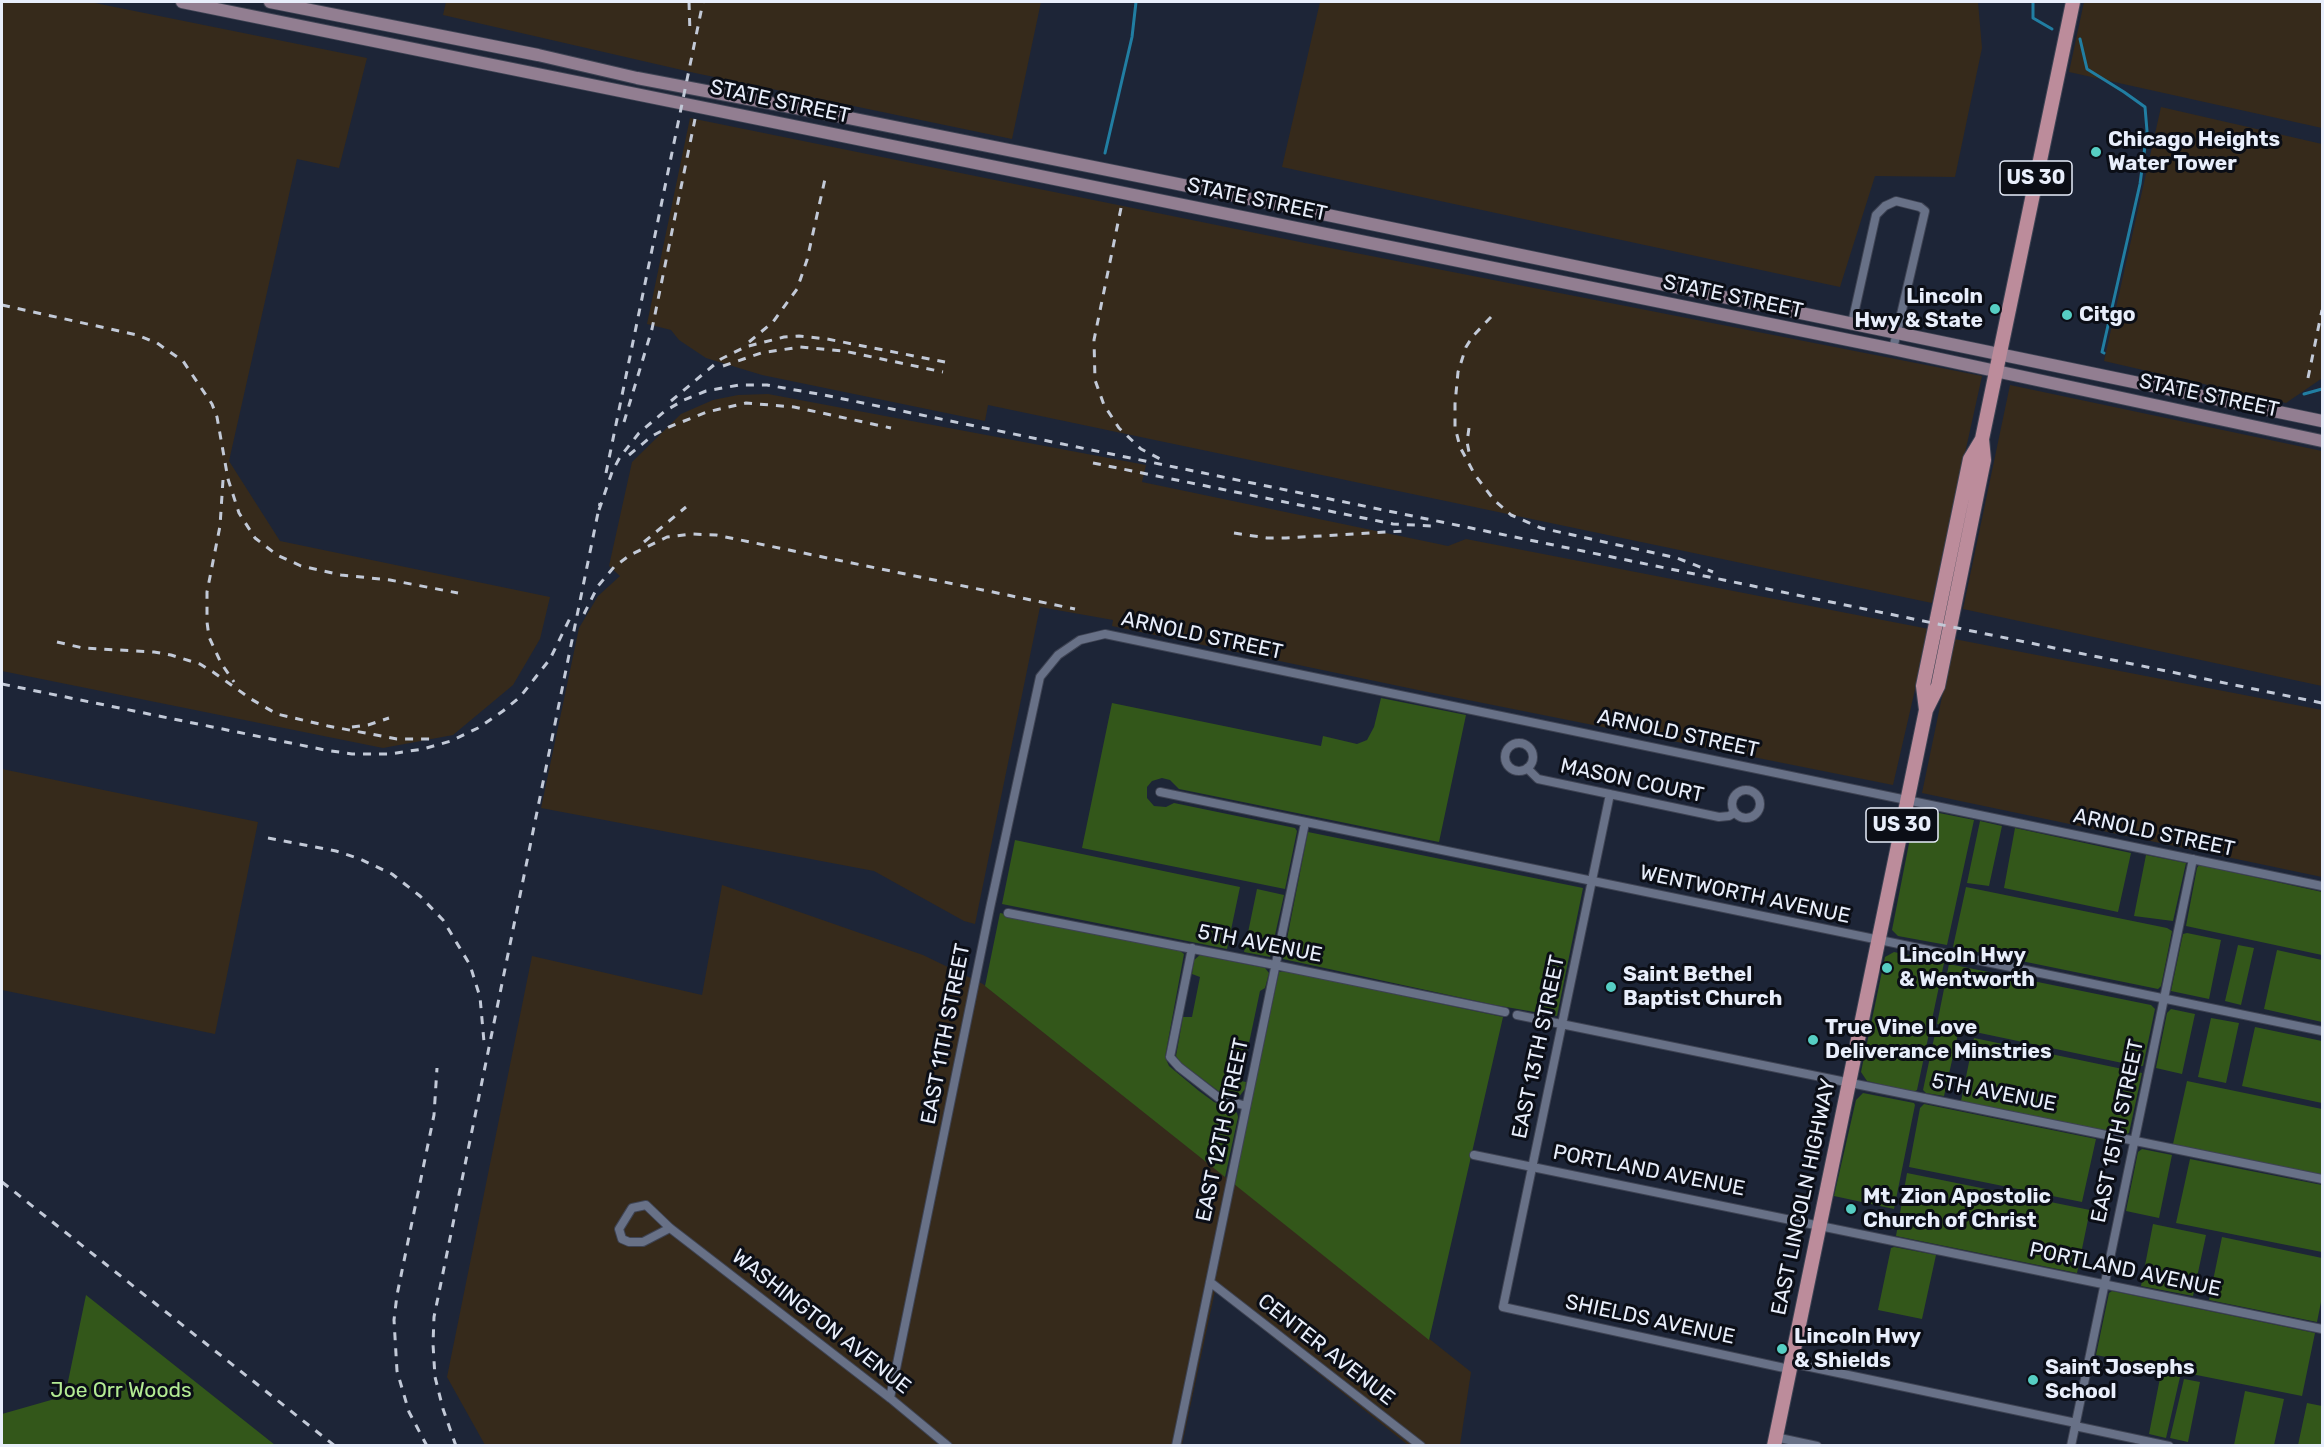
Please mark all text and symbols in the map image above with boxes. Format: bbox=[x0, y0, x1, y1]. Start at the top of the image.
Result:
street label: STATE STREET bbox=[708, 75, 852, 129]
place label: Chicago Heights Water Tower bbox=[2108, 127, 2280, 177]
marker: Chicago Heights Water Tower bbox=[2089, 145, 2103, 159]
road number: US 30 bbox=[2000, 161, 2072, 195]
street label: STATE STREET bbox=[1185, 173, 1329, 227]
street label: STATE STREET bbox=[1661, 270, 1805, 324]
place label: Lincoln Hwy & State bbox=[1854, 284, 1983, 334]
marker: Lincoln Hwy & State bbox=[1988, 302, 2002, 316]
place label: Citgo bbox=[2079, 302, 2136, 328]
marker: Citgo bbox=[2060, 308, 2074, 322]
street label: STATE STREET bbox=[2137, 369, 2281, 423]
street label: ARNOLD STREET bbox=[1119, 607, 1285, 665]
street label: ARNOLD STREET bbox=[1595, 705, 1761, 763]
street label: MASON COURT bbox=[1558, 753, 1706, 809]
street label: ARNOLD STREET bbox=[2071, 804, 2237, 862]
road number: US 30 bbox=[1866, 808, 1938, 842]
street label: WENTWORTH AVENUE bbox=[1637, 860, 1853, 930]
street label: 5TH AVENUE bbox=[1196, 920, 1324, 968]
street label: EAST 11TH STREET bbox=[916, 942, 976, 1126]
place label: Lincoln Hwy & Wentworth bbox=[1899, 943, 2035, 993]
street label: EAST 13TH STREET bbox=[1507, 953, 1571, 1141]
marker: Lincoln Hwy & Wentworth bbox=[1880, 961, 1894, 975]
place label: Saint Bethel Baptist Church bbox=[1623, 962, 1782, 1012]
marker: Saint Bethel Baptist Church bbox=[1604, 980, 1618, 994]
place label: True Vine Love Deliverance Minstries bbox=[1825, 1015, 2052, 1065]
marker: True Vine Love Deliverance Minstries bbox=[1806, 1033, 1820, 1047]
street label: EAST 12TH STREET bbox=[1191, 1036, 1255, 1224]
street label: EAST 15TH STREET bbox=[2086, 1037, 2150, 1225]
street label: 5TH AVENUE bbox=[1930, 1069, 2058, 1117]
street label: EAST LINCOLN HIGHWAY bbox=[1767, 1076, 1841, 1318]
street label: PORTLAND AVENUE bbox=[1551, 1140, 1747, 1202]
place label: Mt. Zion Apostolic Church of Christ bbox=[1863, 1184, 2051, 1234]
marker: Mt. Zion Apostolic Church of Christ bbox=[1844, 1202, 1858, 1216]
street label: PORTLAND AVENUE bbox=[2027, 1237, 2223, 1303]
street label: WASHINGTON AVENUE bbox=[727, 1244, 915, 1400]
street label: CENTER AVENUE bbox=[1253, 1289, 1399, 1411]
street label: SHIELDS AVENUE bbox=[1563, 1290, 1737, 1350]
place label: Lincoln Hwy & Shields bbox=[1794, 1324, 1921, 1374]
marker: Lincoln Hwy & Shields bbox=[1775, 1342, 1789, 1356]
place label: Saint Josephs School bbox=[2045, 1355, 2195, 1405]
marker: Saint Josephs School bbox=[2026, 1373, 2040, 1387]
park label: Joe Orr Woods bbox=[50, 1378, 192, 1404]

